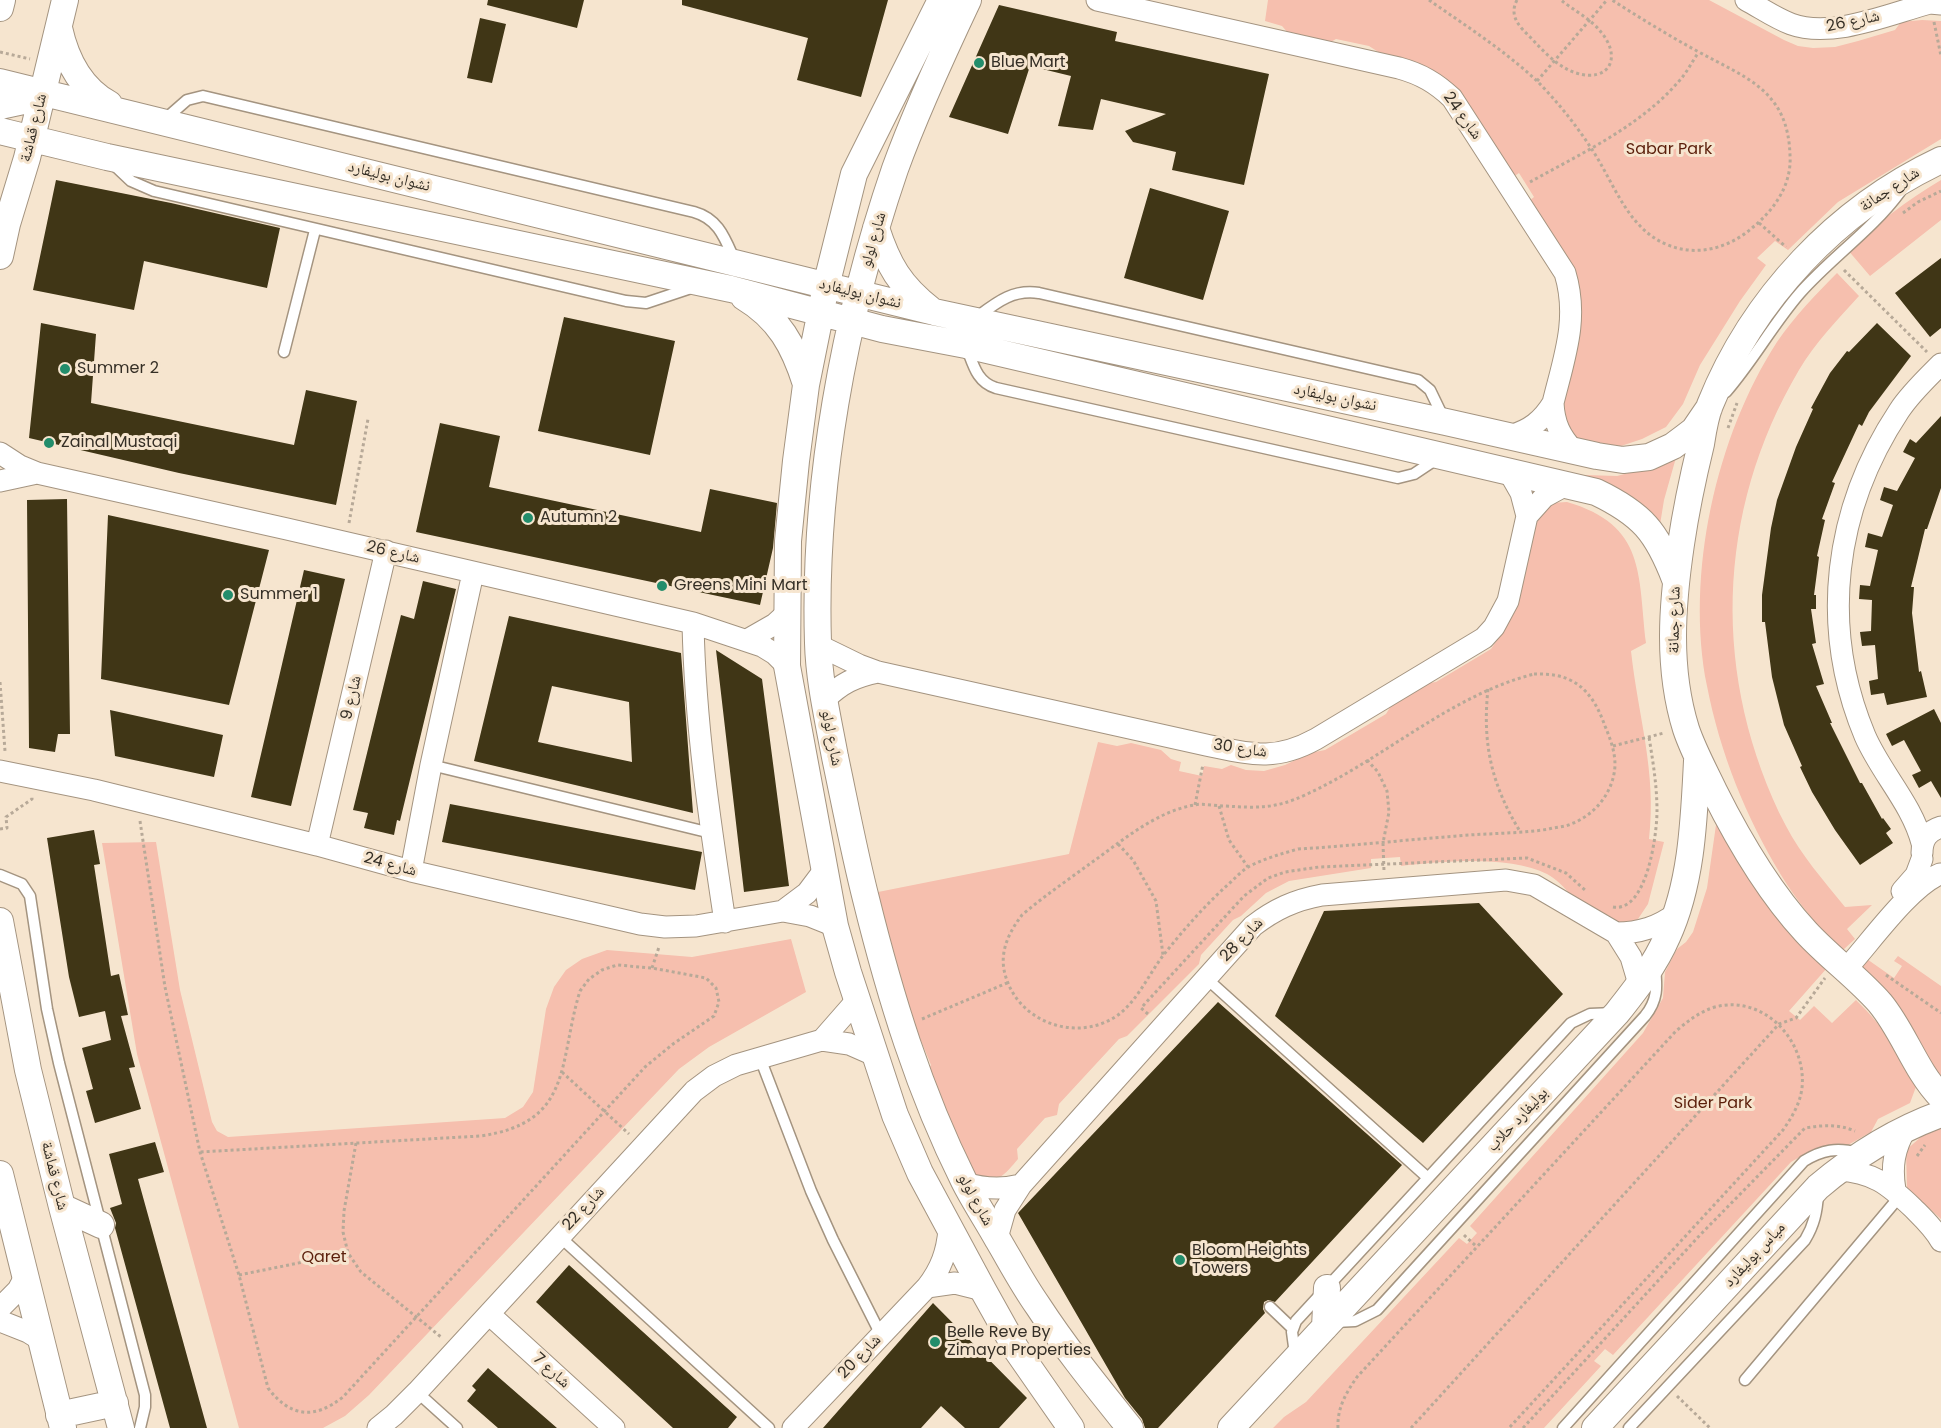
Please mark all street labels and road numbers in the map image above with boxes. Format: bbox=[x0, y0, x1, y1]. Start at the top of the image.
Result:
street label: شارع 26 bbox=[1825, 7, 1881, 37]
street label: شارع 24 bbox=[1438, 89, 1486, 143]
street label: شارع قماشة bbox=[16, 92, 52, 164]
street label: نشوان بوليفارد bbox=[346, 158, 432, 196]
street label: شارع جمانة bbox=[1857, 164, 1923, 216]
street label: شارع لولو bbox=[857, 210, 891, 270]
street label: نشوان بوليفارد bbox=[817, 275, 903, 313]
street label: نشوان بوليفارد bbox=[1292, 380, 1378, 416]
street label: شارع 26 bbox=[365, 538, 421, 568]
street label: شارع جمانة bbox=[1665, 586, 1685, 654]
street label: شارع 9 bbox=[338, 674, 366, 722]
street label: شارع لولو bbox=[816, 708, 846, 768]
street label: شارع 30 bbox=[1212, 736, 1268, 762]
street label: شارع 24 bbox=[361, 849, 419, 881]
street label: شارع 28 bbox=[1216, 914, 1268, 966]
street label: بوليفارد حلاب bbox=[1483, 1084, 1553, 1156]
street label: شارع قماشة bbox=[36, 1140, 72, 1212]
street label: شارع لولو bbox=[953, 1171, 997, 1229]
street label: شارع 22 bbox=[559, 1183, 609, 1235]
street label: مياس بوليفارد bbox=[1720, 1219, 1790, 1291]
street label: شارع 20 bbox=[834, 1331, 886, 1383]
street label: شارع 7 bbox=[528, 1349, 574, 1393]

